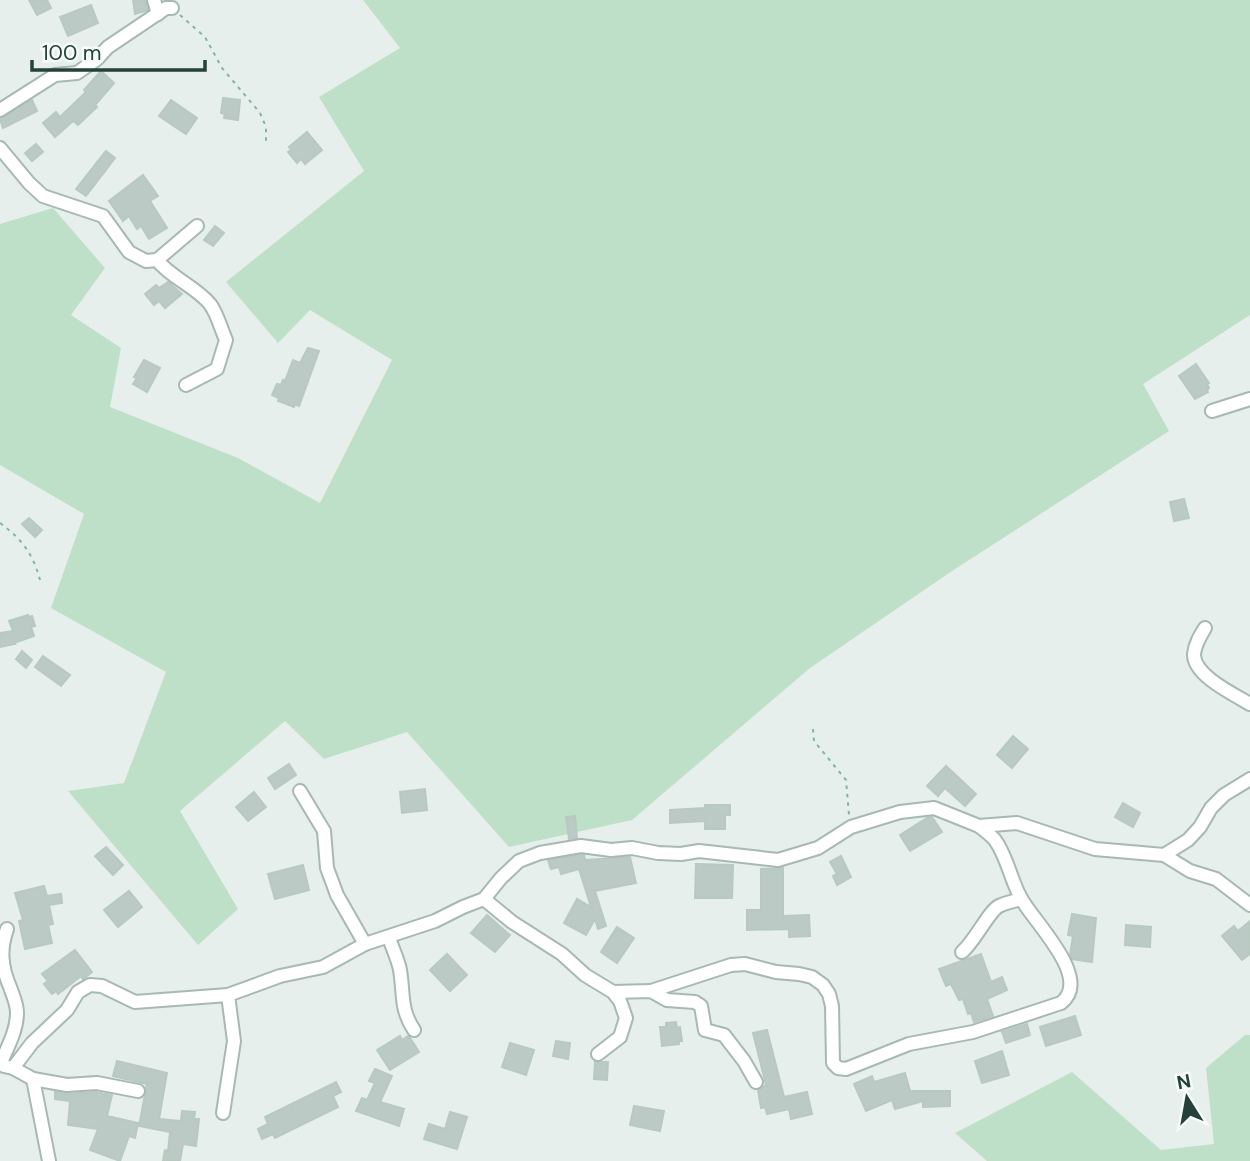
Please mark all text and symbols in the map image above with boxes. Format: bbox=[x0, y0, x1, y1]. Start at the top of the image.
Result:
scale bar bbox=[32, 28, 205, 72]
text: 100 m bbox=[42, 39, 102, 67]
north arrow bbox=[1152, 1063, 1222, 1133]
text: N bbox=[1175, 1068, 1193, 1095]

